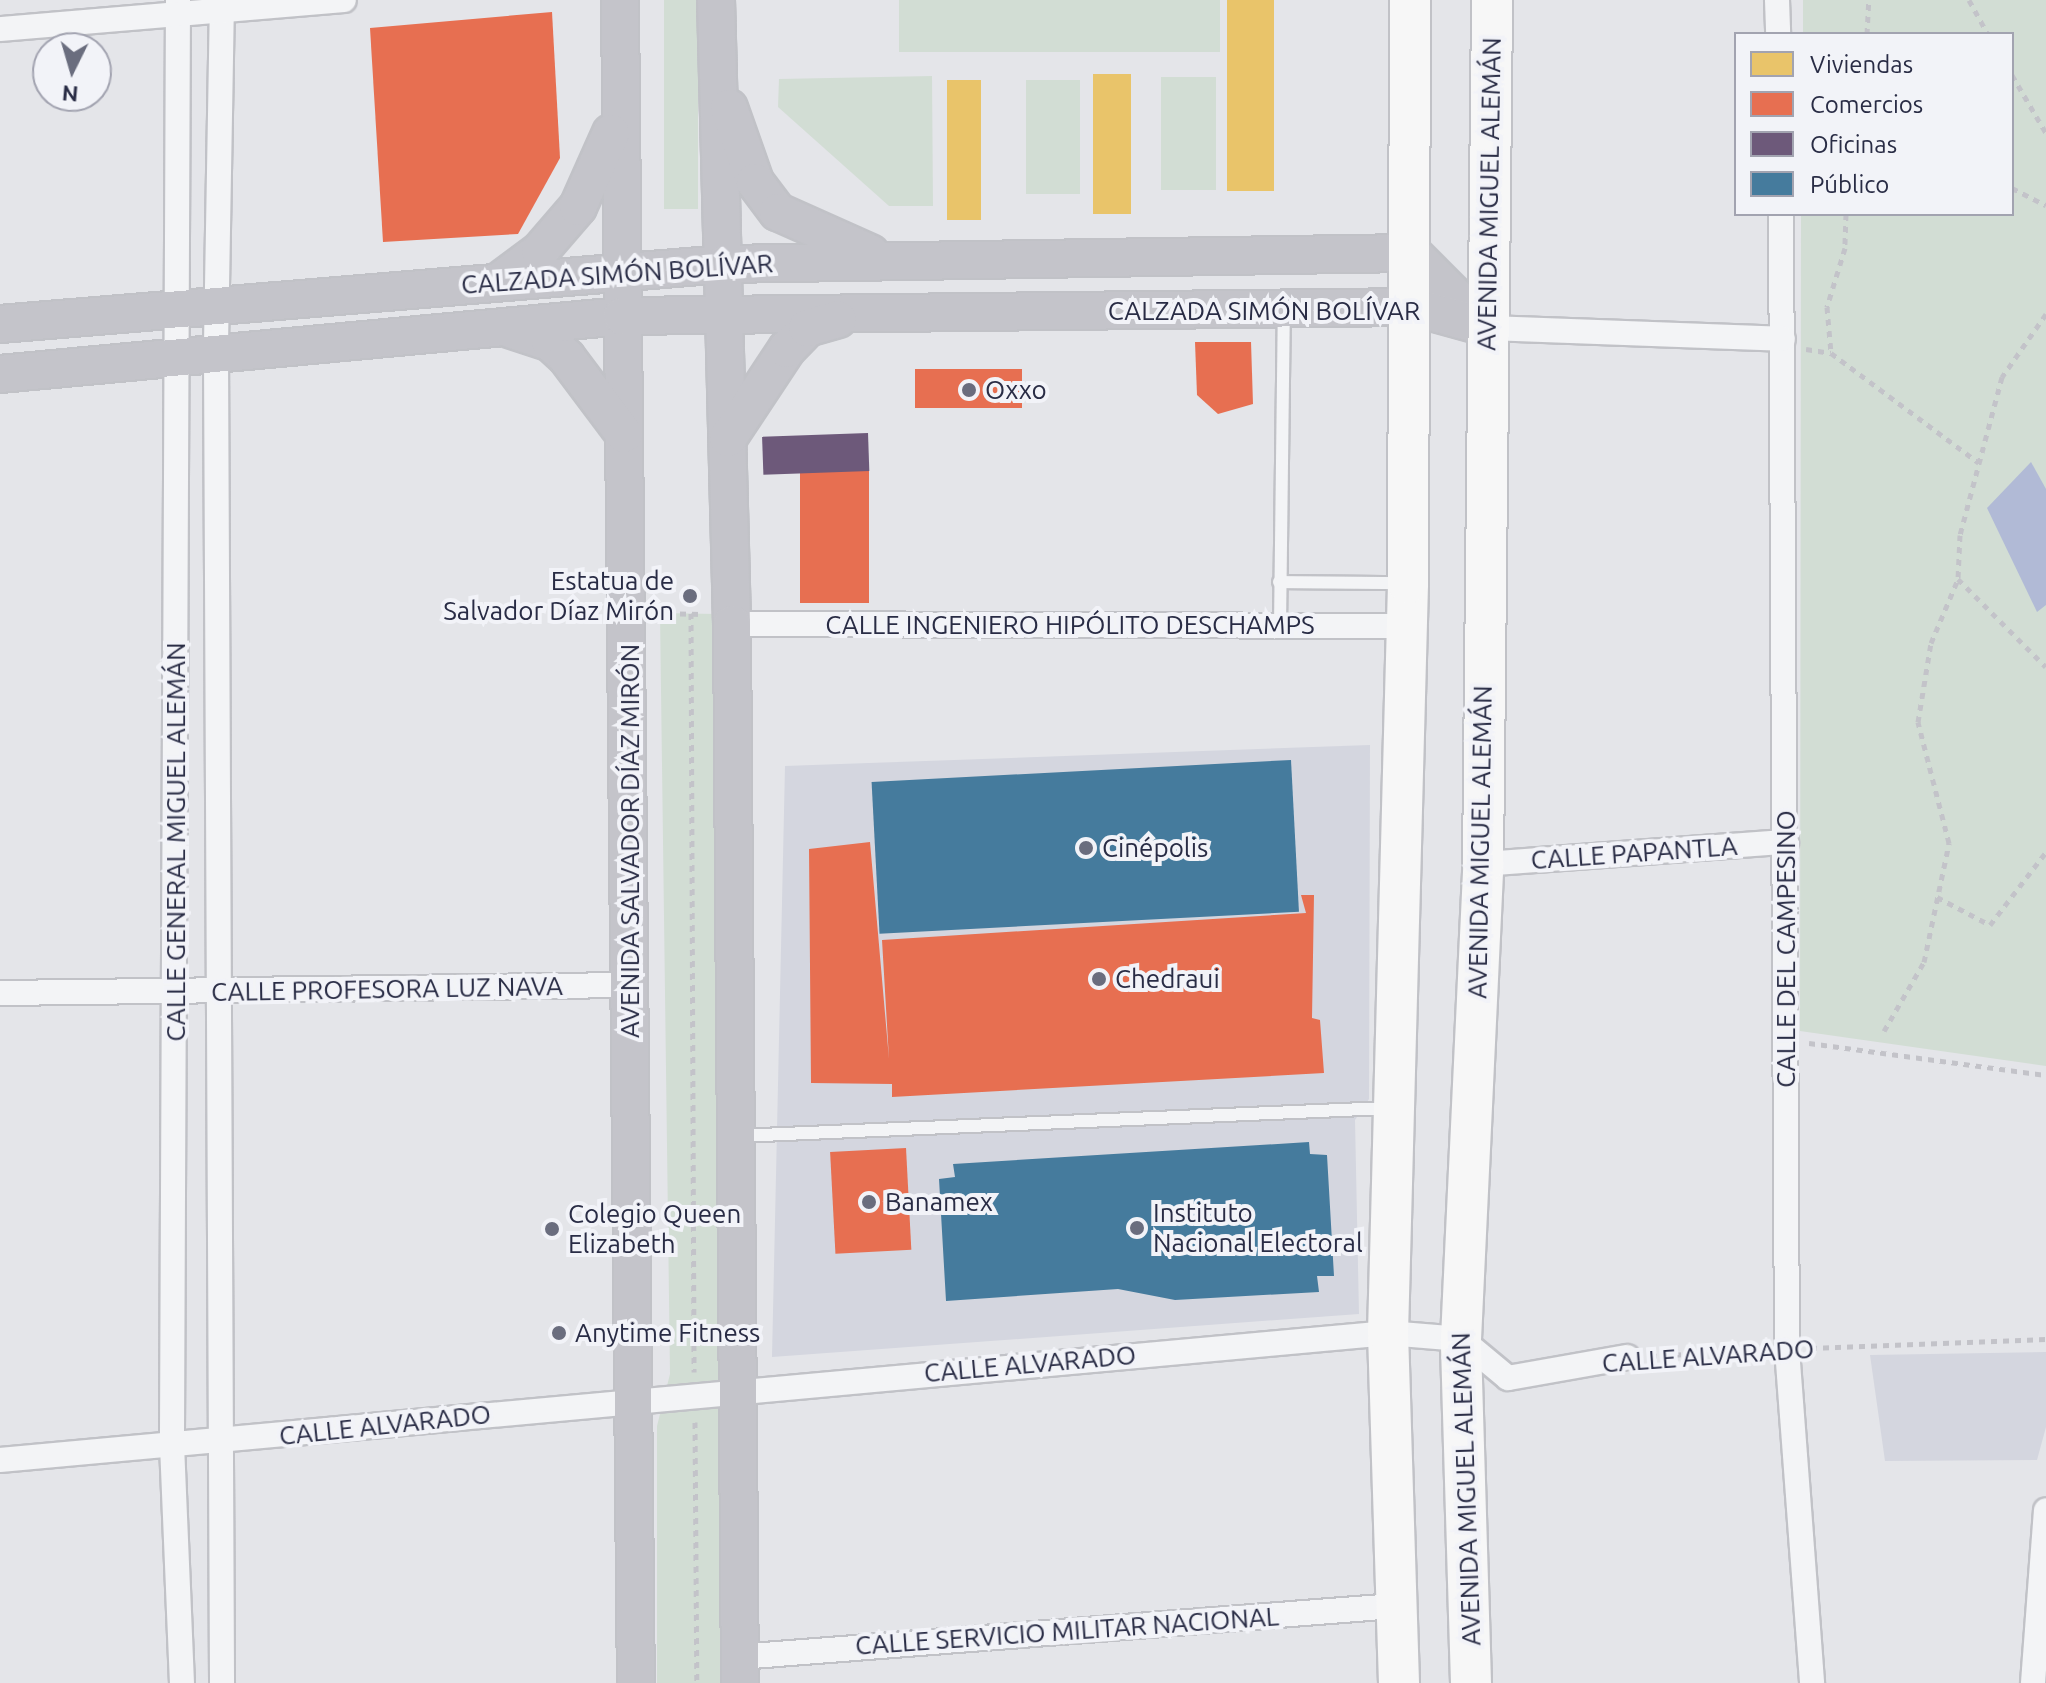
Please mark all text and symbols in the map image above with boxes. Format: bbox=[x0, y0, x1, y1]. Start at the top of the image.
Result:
north arrow bbox=[32, 32, 112, 112]
legend bbox=[1734, 32, 2014, 216]
street label: AVENIDA MIGUEL ALEMÁN bbox=[1471, 37, 1507, 351]
text: Viviendas bbox=[1810, 51, 1913, 78]
text: N bbox=[61, 81, 79, 108]
text: Comercios bbox=[1810, 91, 1923, 118]
text: Oficinas bbox=[1810, 131, 1897, 158]
text: Público bbox=[1810, 171, 1889, 198]
street label: CALZADA SIMÓN BOLÍVAR bbox=[460, 248, 774, 300]
street label: CALZADA SIMÓN BOLÍVAR bbox=[1108, 295, 1420, 327]
place label: Oxxo bbox=[985, 374, 1047, 406]
marker: Oxxo bbox=[960, 381, 978, 399]
place label: Estatua de Salvador Díaz Mirón bbox=[443, 565, 674, 626]
marker: Estatua de Salvador Díaz Mirón bbox=[681, 587, 699, 605]
street label: CALLE INGENIERO HIPÓLITO DESCHAMPS bbox=[825, 609, 1315, 641]
street label: CALLE GENERAL MIGUEL ALEMÁN bbox=[160, 642, 192, 1042]
street label: AVENIDA SALVADOR DÍAZ MIRÓN bbox=[614, 644, 646, 1038]
street label: AVENIDA MIGUEL ALEMÁN bbox=[1462, 685, 1498, 999]
street label: CALLE DEL CAMPESINO bbox=[1770, 810, 1802, 1088]
street label: CALLE PAPANTLA bbox=[1530, 830, 1738, 876]
place label: Cinépolis bbox=[1102, 832, 1208, 864]
marker: Cinépolis bbox=[1077, 839, 1095, 857]
place label: Chedraui bbox=[1115, 963, 1220, 995]
street label: CALLE PROFESORA LUZ NAVA bbox=[211, 970, 563, 1008]
marker: Chedraui bbox=[1090, 970, 1108, 988]
place label: Banamex bbox=[885, 1186, 993, 1218]
marker: Banamex bbox=[860, 1193, 878, 1211]
place label: Instituto Nacional Electoral bbox=[1153, 1197, 1363, 1258]
place label: Colegio Queen Elizabeth bbox=[568, 1198, 741, 1260]
marker: Instituto Nacional Electoral bbox=[1128, 1219, 1146, 1237]
marker: Colegio Queen Elizabeth bbox=[543, 1220, 561, 1238]
place label: Anytime Fitness bbox=[575, 1317, 760, 1349]
marker: Anytime Fitness bbox=[550, 1324, 568, 1342]
street label: AVENIDA MIGUEL ALEMÁN bbox=[1445, 1332, 1487, 1646]
street label: CALLE ALVARADO bbox=[1601, 1333, 1815, 1379]
street label: CALLE ALVARADO bbox=[923, 1339, 1137, 1389]
street label: CALLE ALVARADO bbox=[278, 1398, 492, 1452]
street label: CALLE SERVICIO MILITAR NACIONAL bbox=[854, 1601, 1280, 1661]

